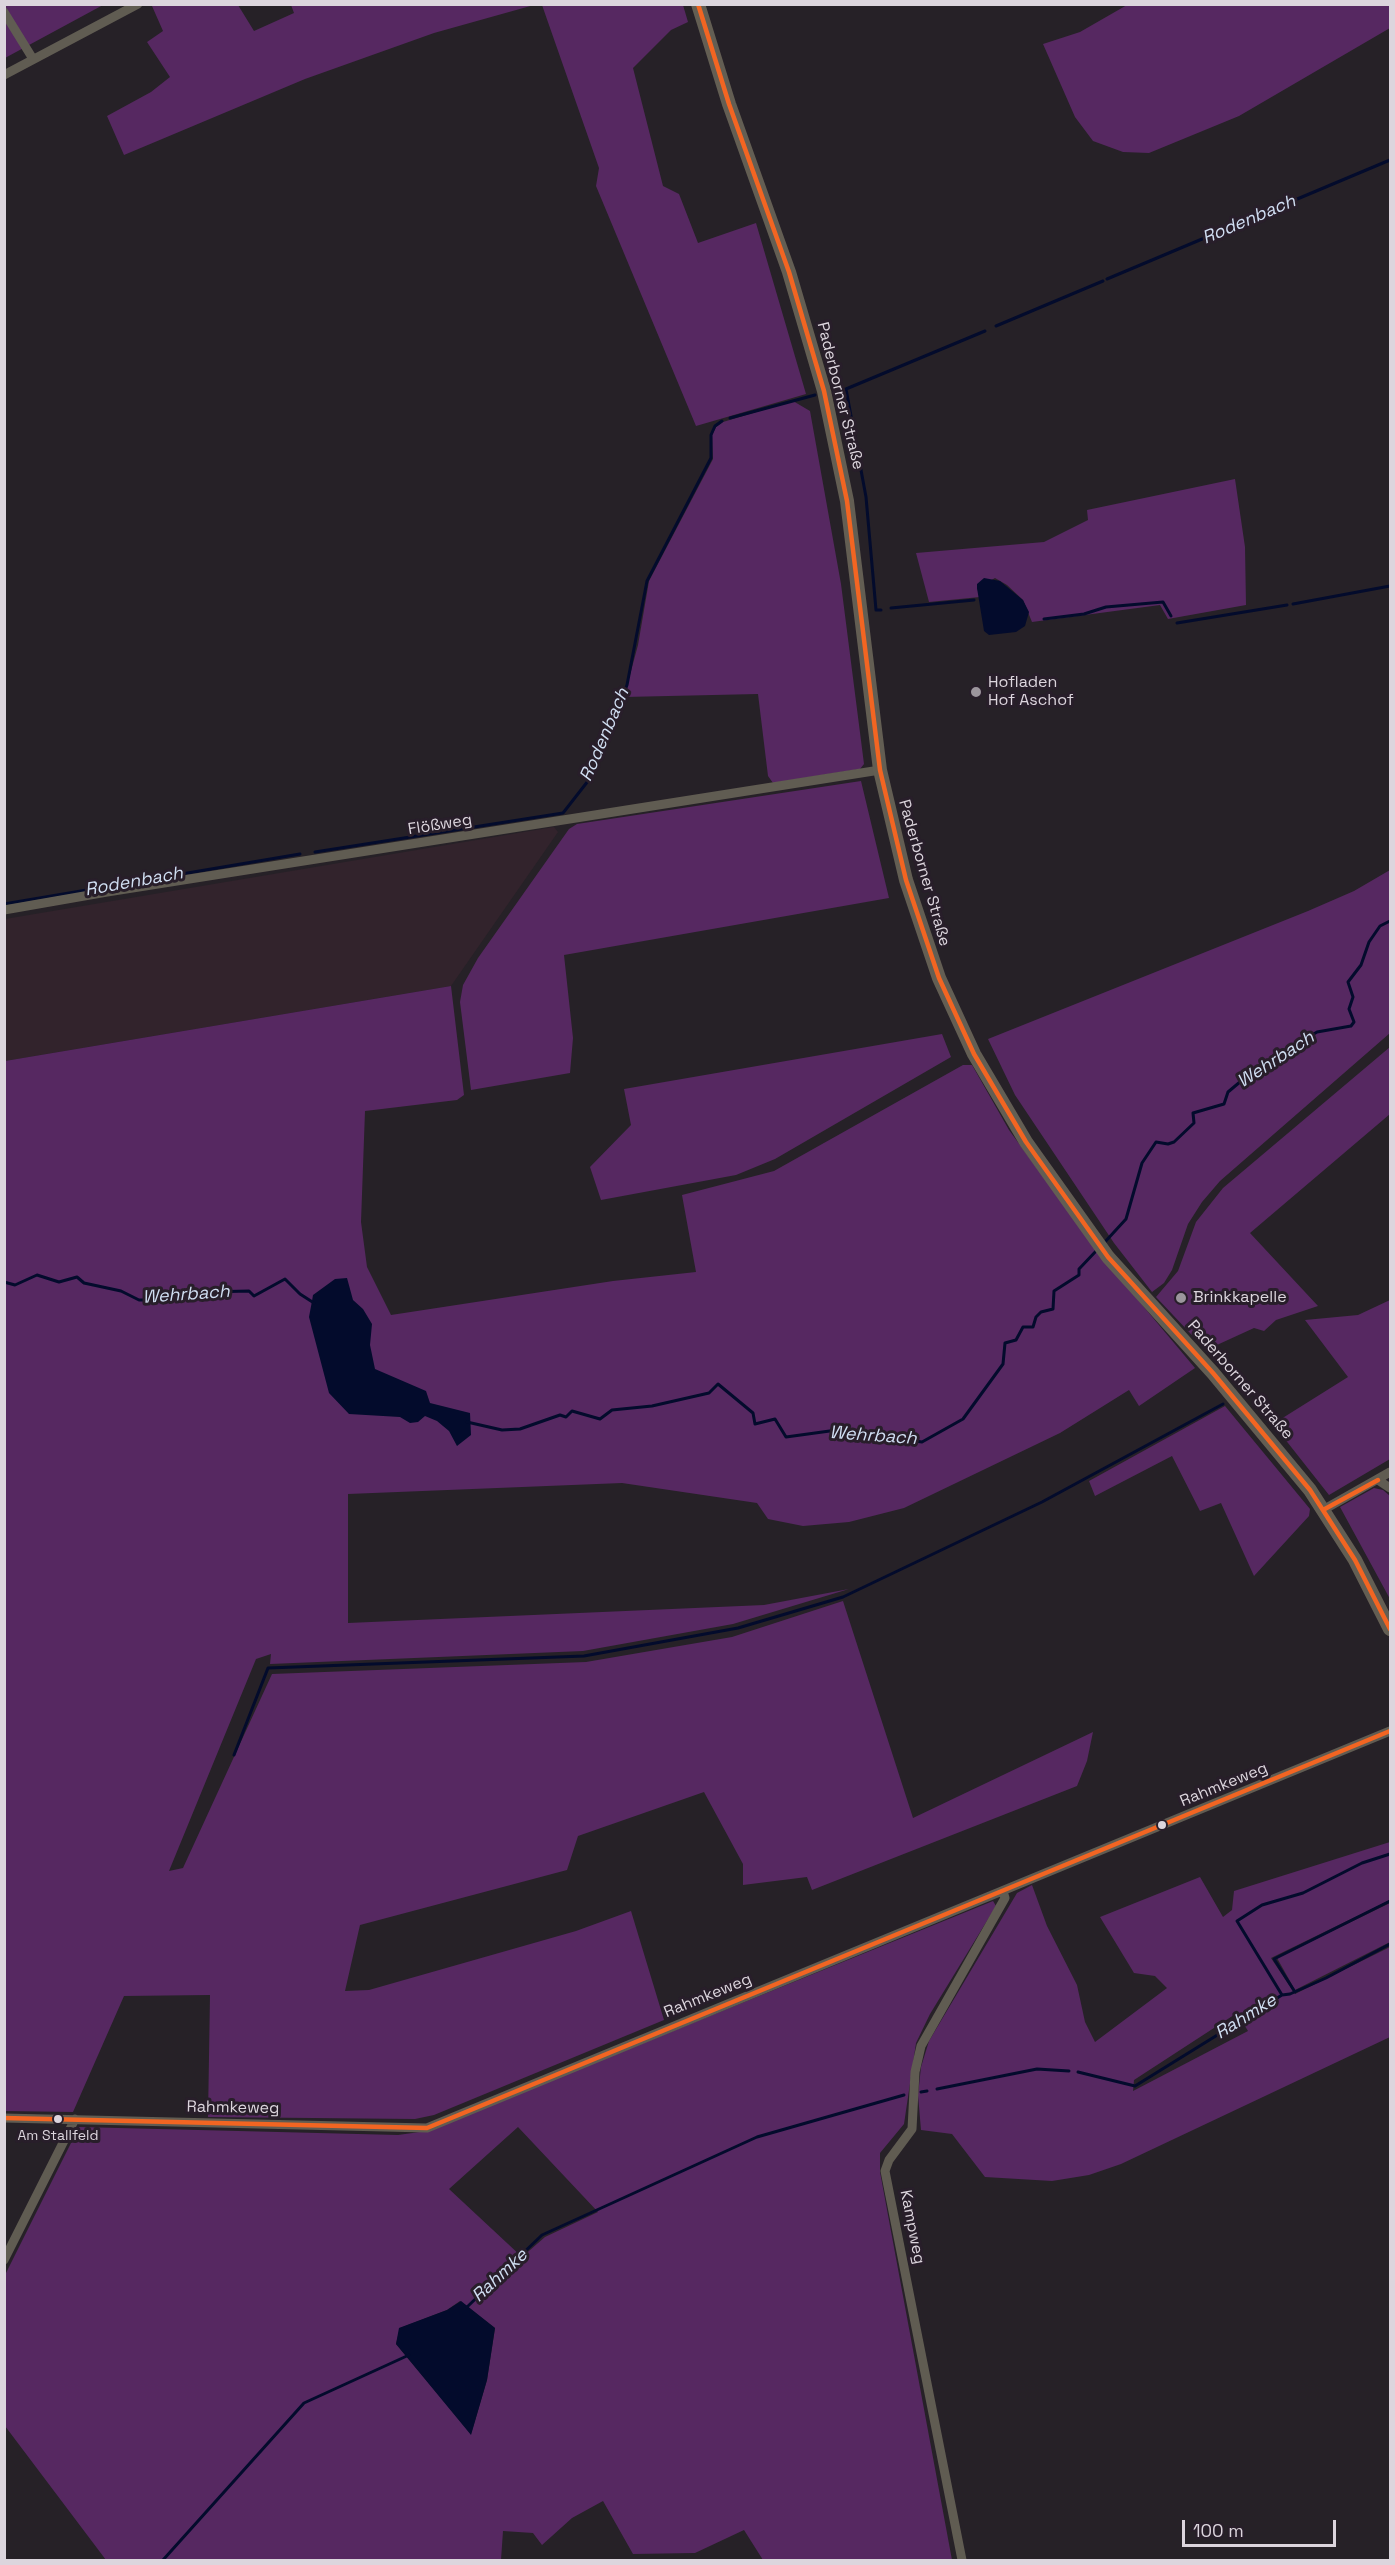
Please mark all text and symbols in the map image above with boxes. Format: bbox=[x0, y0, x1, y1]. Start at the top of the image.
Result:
water label: Rodenbach bbox=[1199, 191, 1299, 249]
street label: Paderborner Straße bbox=[812, 320, 868, 472]
place label: Hofladen Hof Aschof bbox=[988, 673, 1074, 711]
water label: Rodenbach bbox=[576, 685, 634, 785]
marker: Hofladen Hof Aschof bbox=[969, 685, 983, 699]
street label: Paderborner Straße bbox=[894, 798, 954, 948]
street label: Flößweg bbox=[407, 810, 473, 840]
water label: Rodenbach bbox=[83, 863, 185, 901]
water label: Wehrbach bbox=[1233, 1027, 1319, 1093]
water label: Wehrbach bbox=[142, 1281, 230, 1309]
place label: Brinkkapelle bbox=[1193, 1288, 1287, 1308]
marker: Brinkkapelle bbox=[1174, 1291, 1188, 1305]
street label: Paderborner Straße bbox=[1183, 1317, 1297, 1443]
water label: Wehrbach bbox=[829, 1422, 917, 1450]
street label: Rahmkeweg bbox=[1177, 1759, 1271, 1811]
unlabelled marker bbox=[1156, 1819, 1168, 1831]
street label: Rahmkeweg bbox=[661, 1970, 755, 2022]
water label: Rahmke bbox=[1211, 1990, 1281, 2044]
street label: Rahmkeweg bbox=[186, 2098, 280, 2118]
marker: Am Stallfeld bbox=[52, 2113, 64, 2125]
place label: Am Stallfeld bbox=[18, 2128, 98, 2144]
street label: Kampweg bbox=[895, 2188, 929, 2266]
water label: Rahmke bbox=[468, 2245, 532, 2307]
scale bar bbox=[1185, 2508, 1340, 2546]
text: 100 m bbox=[1193, 2519, 1244, 2542]

